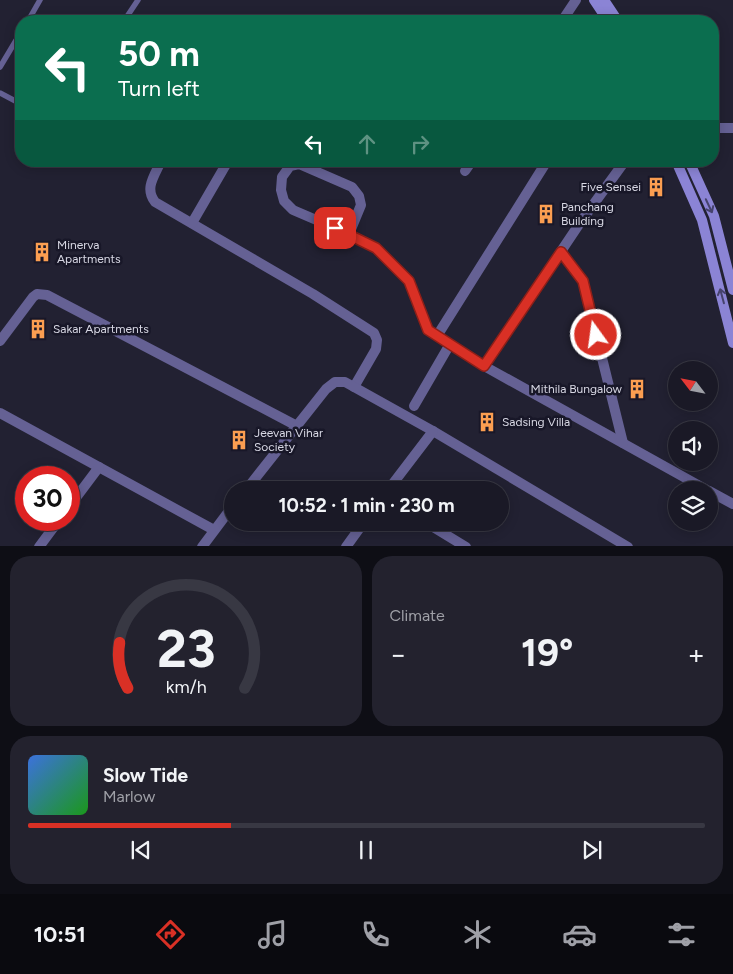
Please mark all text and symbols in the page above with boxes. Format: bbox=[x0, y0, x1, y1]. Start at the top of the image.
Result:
text: 50 m bbox=[118, 33, 200, 75]
icon: left bbox=[35, 35, 100, 100]
text: Turn left bbox=[118, 75, 200, 102]
icon: left bbox=[300, 130, 328, 158]
icon: ahead bbox=[353, 130, 381, 158]
icon: right bbox=[406, 130, 434, 158]
building icon: Five Sensei bbox=[645, 176, 667, 198]
place label: Five Sensei bbox=[581, 180, 641, 194]
one-way arrow bbox=[704, 198, 714, 213]
place label: Panchang Building bbox=[561, 200, 614, 228]
building icon: Panchang Building bbox=[535, 203, 557, 225]
pin bbox=[314, 207, 356, 249]
icon: arrive bbox=[321, 214, 349, 242]
place label: Minerva Apartments bbox=[57, 238, 121, 266]
building icon: Minerva Apartments bbox=[31, 241, 53, 263]
one-way arrow bbox=[717, 288, 726, 304]
position arrow bbox=[569, 308, 621, 360]
building icon: Sakar Apartments bbox=[27, 318, 49, 340]
place label: Sakar Apartments bbox=[53, 322, 149, 336]
north arrow bbox=[668, 361, 718, 411]
map controls bbox=[668, 361, 718, 531]
building icon: Mithila Bungalow bbox=[626, 378, 648, 400]
place label: Mithila Bungalow bbox=[531, 382, 623, 396]
building icon: Sadsing Villa bbox=[476, 411, 498, 433]
place label: Sadsing Villa bbox=[502, 415, 570, 429]
button: sound bbox=[668, 421, 718, 471]
place label: Jeevan Vihar Society bbox=[254, 426, 323, 454]
building icon: Jeevan Vihar Society bbox=[228, 429, 250, 451]
speed limit sign: 30 bbox=[15, 466, 80, 531]
button: layers bbox=[668, 481, 718, 531]
text: 10:52 · 1 min · 230 m bbox=[279, 494, 454, 517]
text: Climate bbox=[390, 606, 445, 625]
text: 23 bbox=[156, 618, 215, 680]
text: 19° bbox=[521, 630, 573, 676]
text: − bbox=[390, 637, 407, 671]
text: + bbox=[688, 637, 705, 671]
text: km/h bbox=[165, 676, 206, 697]
text: Slow Tide bbox=[103, 764, 188, 787]
text: Marlow bbox=[103, 787, 155, 806]
icon: previous bbox=[127, 836, 155, 864]
icon: pause bbox=[352, 836, 380, 864]
icon: next bbox=[578, 836, 606, 864]
icon: directions bbox=[153, 917, 188, 952]
icon: music bbox=[255, 917, 290, 952]
icon: phone bbox=[358, 917, 393, 952]
icon: climate bbox=[460, 917, 495, 952]
icon: car bbox=[562, 917, 597, 952]
icon: filters bbox=[664, 917, 699, 952]
text: 10:51 bbox=[34, 921, 86, 948]

